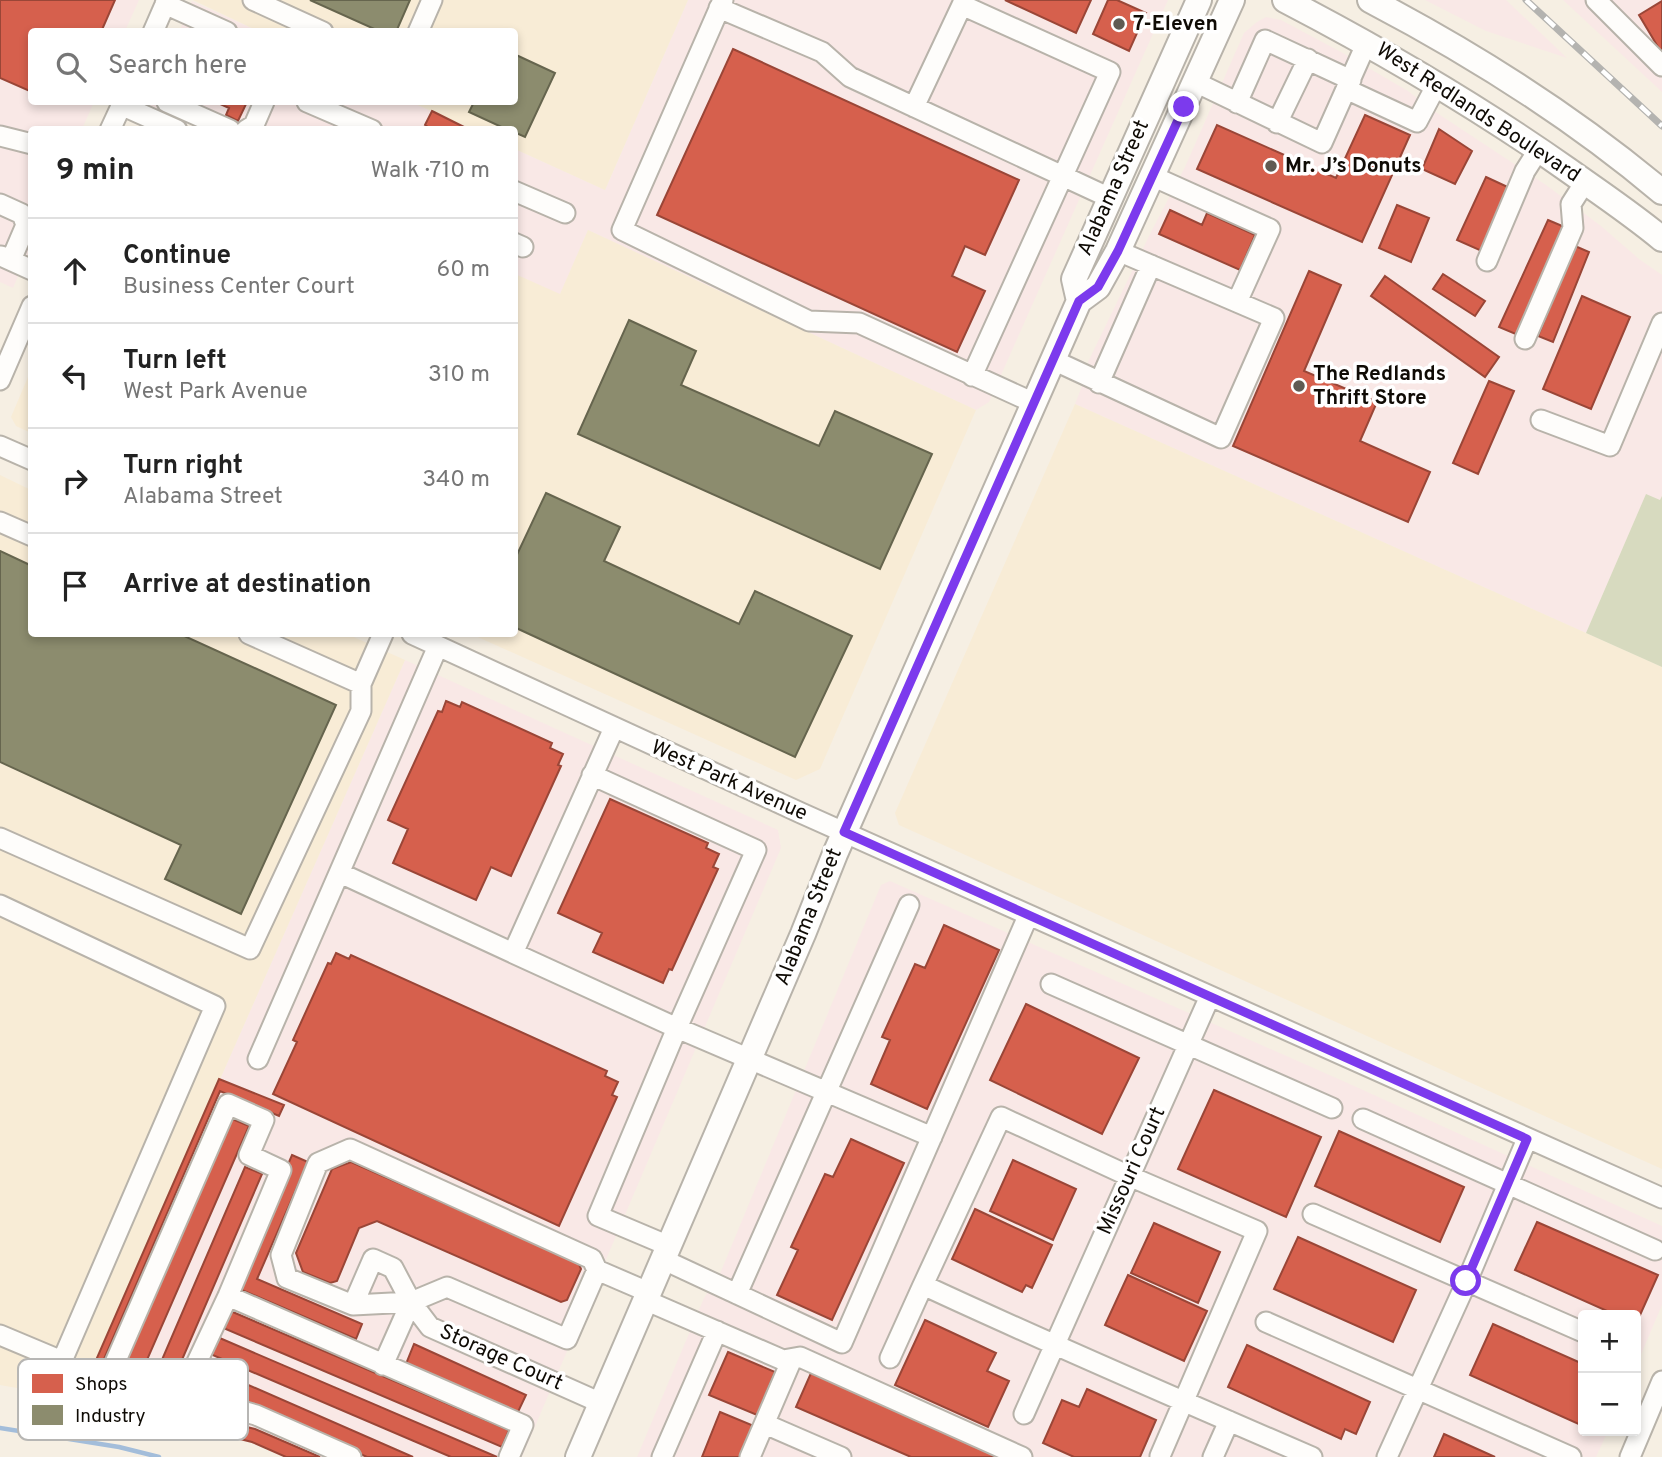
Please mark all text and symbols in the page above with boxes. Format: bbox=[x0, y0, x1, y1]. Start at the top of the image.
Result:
place label: 7-Eleven bbox=[1133, 11, 1218, 38]
marker: 7-Eleven bbox=[1111, 16, 1127, 32]
search box bbox=[28, 28, 518, 105]
street label: West Redlands Boulevard bbox=[1371, 37, 1585, 189]
icon: search bbox=[52, 48, 90, 86]
text: Search here bbox=[108, 50, 247, 83]
route end bbox=[1168, 91, 1199, 122]
street label: Alabama Street bbox=[1072, 116, 1156, 260]
text: 9 min bbox=[56, 153, 134, 190]
place label: Mr. J’s Donuts bbox=[1285, 153, 1422, 180]
text: Walk · 710 m bbox=[370, 157, 490, 186]
marker: Mr. J’s Donuts bbox=[1263, 158, 1279, 174]
text: Continue bbox=[123, 240, 231, 273]
icon: ahead bbox=[56, 252, 94, 290]
text: 60 m bbox=[437, 256, 490, 285]
text: Business Center Court bbox=[123, 273, 355, 302]
text: Turn left bbox=[123, 345, 227, 378]
icon: left bbox=[56, 357, 94, 395]
text: 310 m bbox=[428, 361, 490, 390]
place label: The Redlands Thrift Store bbox=[1313, 361, 1446, 412]
text: West Park Avenue bbox=[123, 378, 308, 407]
marker: The Redlands Thrift Store bbox=[1291, 378, 1307, 394]
text: Turn right bbox=[123, 450, 243, 483]
icon: right bbox=[56, 462, 94, 500]
text: 340 m bbox=[422, 466, 490, 495]
text: Alabama Street bbox=[123, 483, 283, 512]
icon: arrive bbox=[56, 567, 94, 605]
text: Arrive at destination bbox=[123, 569, 371, 602]
street label: West Park Avenue bbox=[647, 734, 811, 828]
street label: Alabama Street bbox=[769, 844, 849, 990]
street label: Missouri Court bbox=[1092, 1103, 1172, 1239]
route start bbox=[1450, 1265, 1481, 1296]
map controls bbox=[1578, 1310, 1641, 1436]
button: + bbox=[1578, 1310, 1641, 1373]
street label: Storage Court bbox=[435, 1319, 567, 1397]
legend bbox=[18, 1359, 248, 1440]
text: Shops bbox=[75, 1373, 127, 1397]
button: − bbox=[1578, 1373, 1641, 1436]
text: Industry bbox=[75, 1405, 145, 1429]

